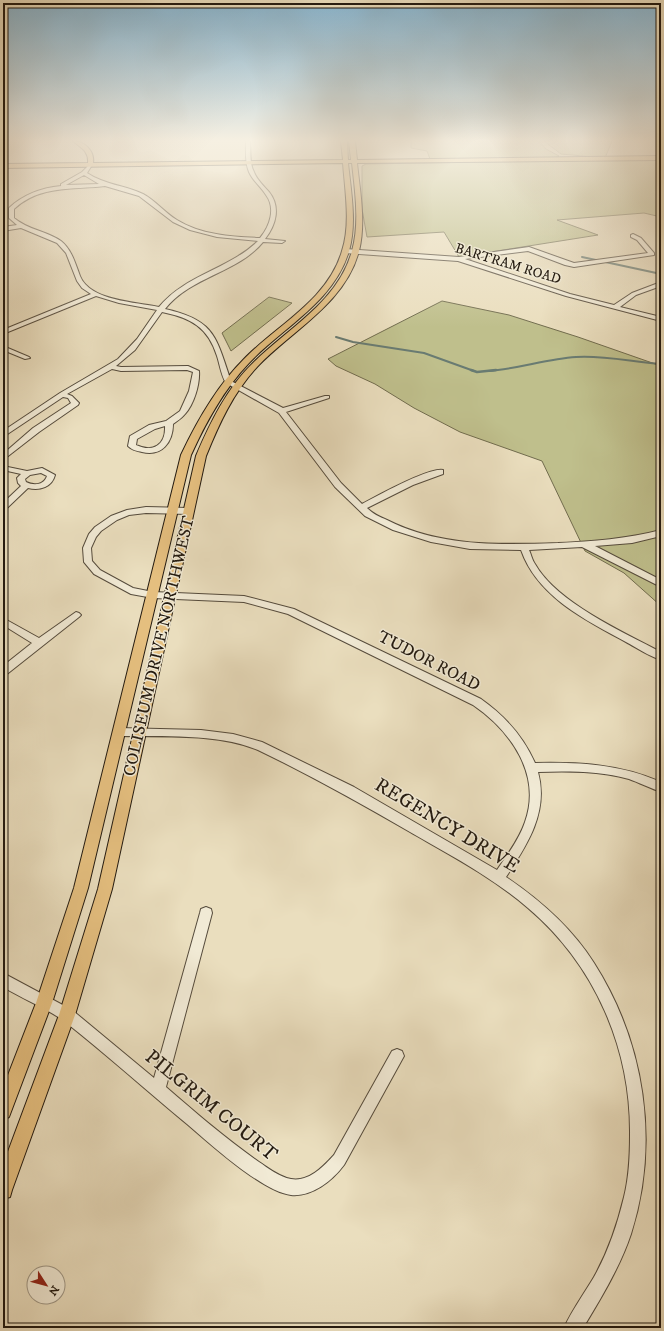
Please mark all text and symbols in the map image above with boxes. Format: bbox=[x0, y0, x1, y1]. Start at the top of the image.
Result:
street label: BARTRAM ROAD bbox=[453, 239, 563, 289]
street label: COLISEUM DRIVE NORTHWEST bbox=[118, 514, 200, 778]
street label: TUDOR ROAD bbox=[374, 626, 484, 696]
street label: REGENCY DRIVE bbox=[370, 773, 524, 879]
street label: PILGRIM COURT bbox=[140, 1045, 282, 1167]
north arrow bbox=[26, 1265, 66, 1305]
text: N bbox=[45, 1283, 62, 1298]

